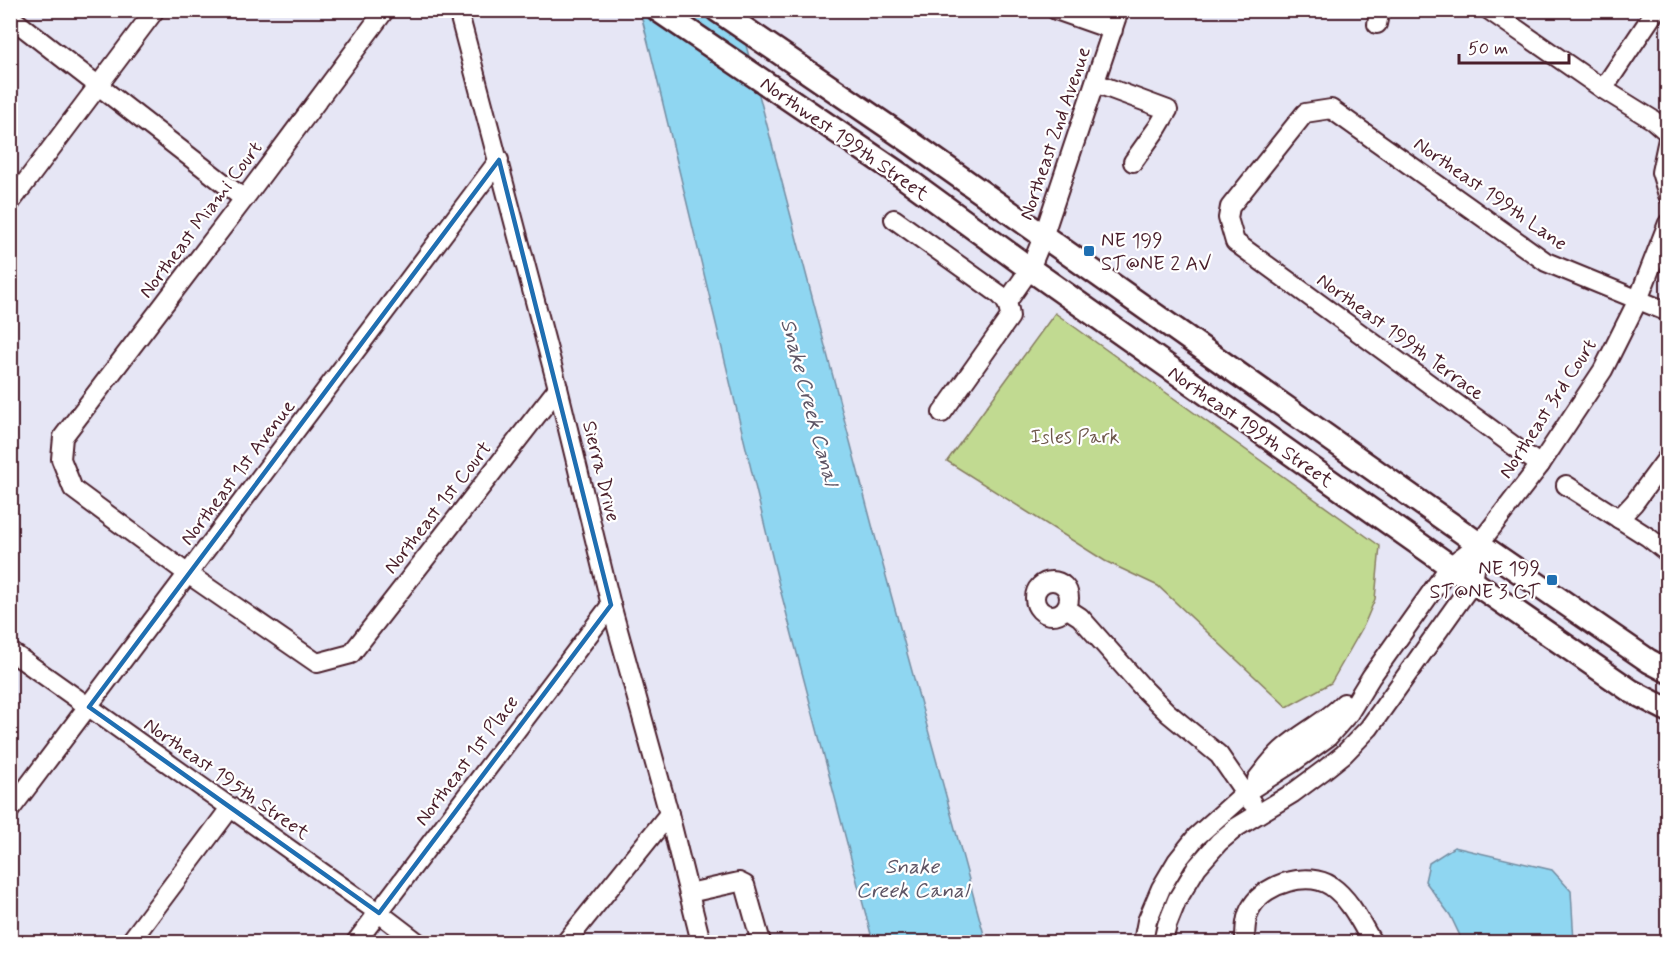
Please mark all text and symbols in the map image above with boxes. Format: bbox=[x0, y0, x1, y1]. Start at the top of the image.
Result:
scale bar bbox=[1459, 27, 1568, 65]
text: 50 m bbox=[1468, 37, 1508, 61]
street label: Northeast 2nd Avenue bbox=[1013, 43, 1098, 224]
street label: Northwest 199th Street bbox=[754, 71, 934, 208]
street label: Northeast 199th Lane bbox=[1408, 131, 1572, 257]
street label: Northeast Miami Court bbox=[133, 136, 269, 304]
place label: NE 199 ST@NE 2 AV bbox=[1101, 228, 1211, 278]
marker: NE 199 ST@NE 2 AV bbox=[1082, 244, 1096, 258]
street label: Northeast 199th Terrace bbox=[1311, 267, 1489, 407]
water label: Snake Creek Canal bbox=[773, 316, 845, 491]
street label: Northeast 3rd Court bbox=[1493, 334, 1604, 484]
street label: Northeast 199th Street bbox=[1162, 360, 1338, 495]
street label: Northeast 1st Avenue bbox=[174, 394, 302, 551]
street label: Sierra Drive bbox=[575, 418, 626, 525]
park label: Isles Park bbox=[1031, 424, 1119, 451]
street label: Northeast 1st Court bbox=[378, 436, 499, 580]
place label: NE 199 ST@NE 3 CT bbox=[1430, 556, 1541, 606]
marker: NE 199 ST@NE 3 CT bbox=[1545, 573, 1559, 587]
street label: Northeast 1st Place bbox=[409, 690, 525, 832]
street label: Northeast 195th Street bbox=[138, 712, 315, 847]
water label: Snake Creek Canal bbox=[856, 853, 971, 905]

